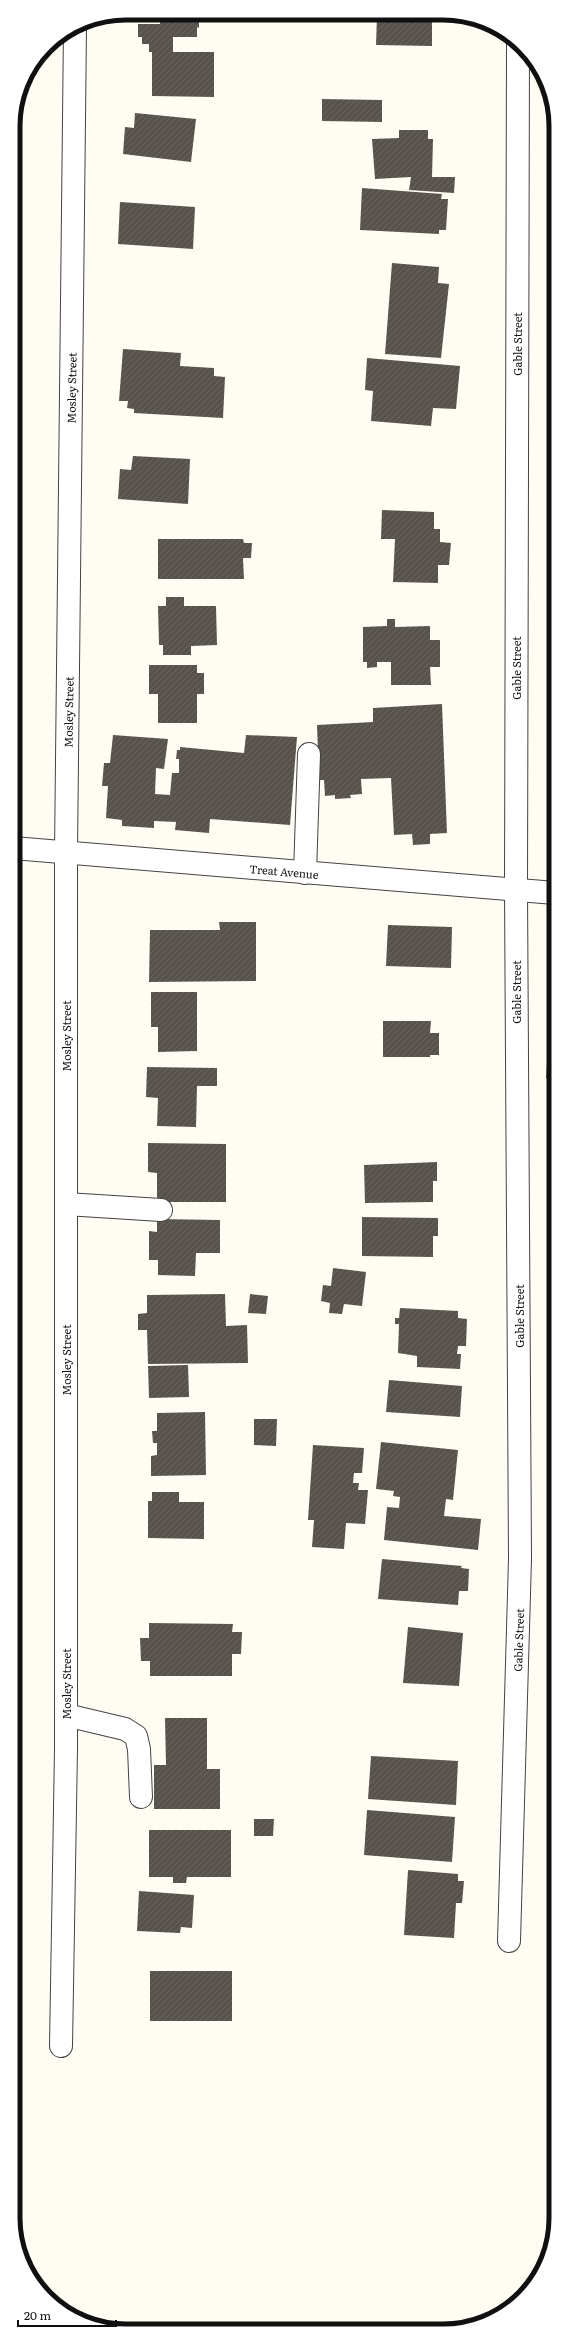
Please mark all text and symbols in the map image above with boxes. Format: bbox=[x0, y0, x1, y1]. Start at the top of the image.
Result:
street label: Gable Street bbox=[509, 312, 525, 376]
street label: Mosley Street bbox=[62, 352, 80, 424]
street label: Gable Street bbox=[508, 636, 524, 700]
street label: Mosley Street bbox=[59, 676, 77, 748]
street label: Treat Avenue bbox=[249, 860, 320, 882]
street label: Gable Street bbox=[508, 960, 524, 1024]
street label: Mosley Street bbox=[58, 1000, 74, 1072]
street label: Gable Street bbox=[511, 1284, 527, 1348]
street label: Mosley Street bbox=[58, 1324, 74, 1396]
street label: Gable Street bbox=[509, 1608, 527, 1672]
street label: Mosley Street bbox=[58, 1648, 74, 1720]
scale bar bbox=[18, 2302, 116, 2328]
text: 20 m bbox=[24, 2306, 51, 2324]

